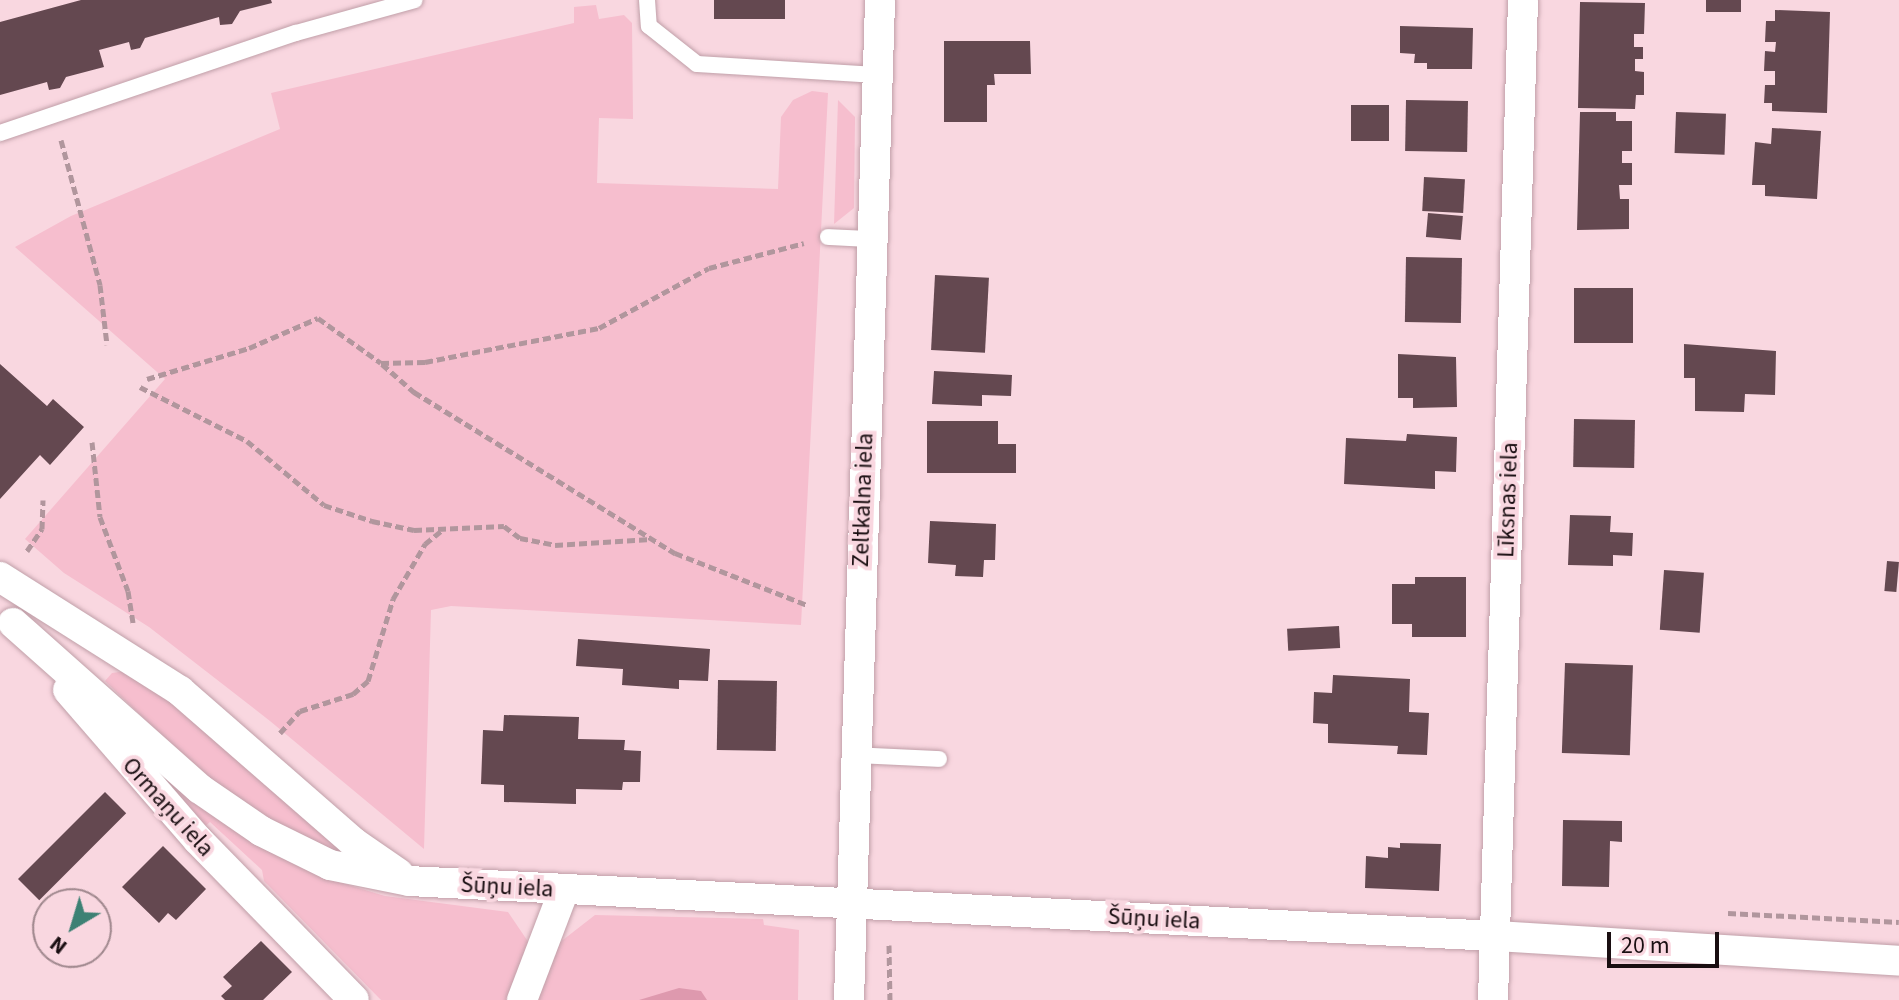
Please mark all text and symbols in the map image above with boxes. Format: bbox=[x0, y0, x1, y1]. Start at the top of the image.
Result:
street label: Zeltkalna iela bbox=[846, 432, 880, 568]
street label: Līksnas iela bbox=[1492, 442, 1524, 558]
street label: Ormaņu iela bbox=[116, 752, 220, 862]
street label: Šūņu iela bbox=[460, 870, 554, 904]
north arrow bbox=[32, 888, 112, 968]
street label: Šūņu iela bbox=[1107, 902, 1201, 936]
scale bar bbox=[1611, 916, 1723, 966]
text: N bbox=[43, 928, 74, 962]
text: 20 m bbox=[1621, 928, 1670, 963]

